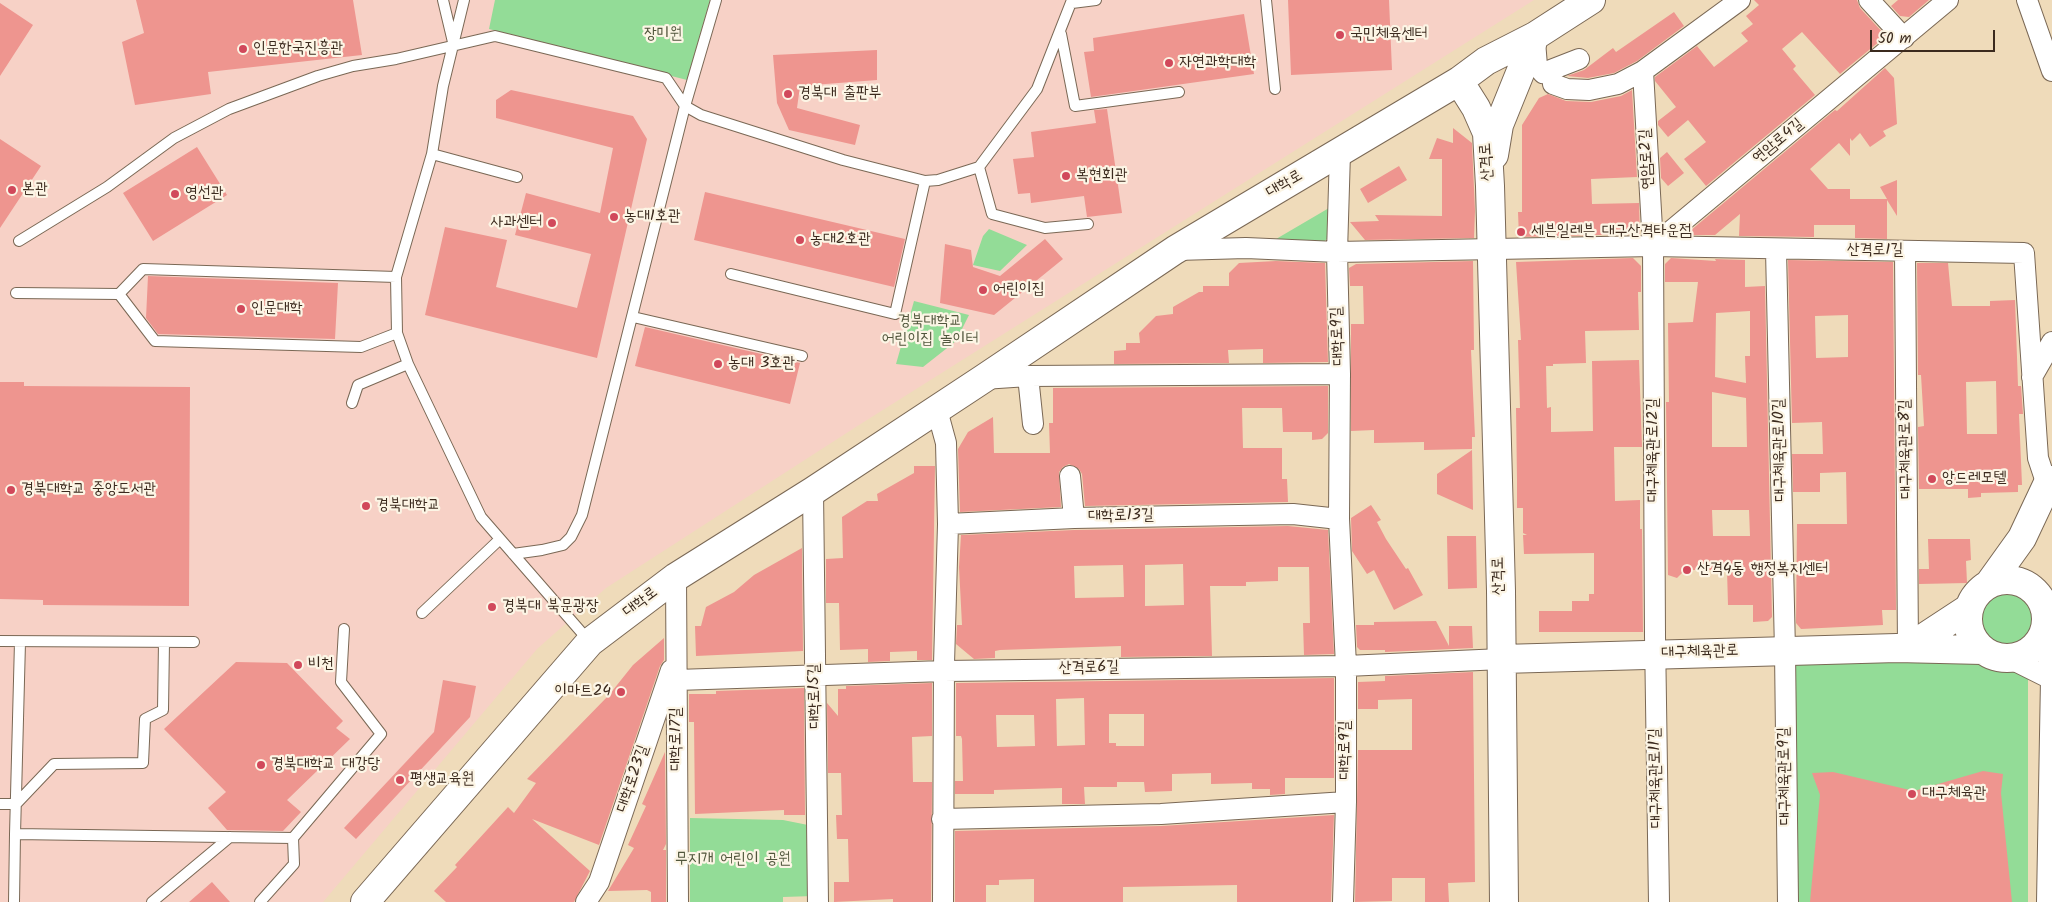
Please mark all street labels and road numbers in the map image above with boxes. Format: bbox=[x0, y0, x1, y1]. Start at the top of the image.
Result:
street label: 연암로4길 bbox=[1750, 115, 1808, 169]
street label: 연암로2길 bbox=[1637, 128, 1659, 190]
street label: 산격로 bbox=[1477, 142, 1499, 182]
street label: 대학로 bbox=[1263, 167, 1307, 203]
street label: 산격로1길 bbox=[1847, 241, 1903, 261]
street label: 대학로9길 bbox=[1328, 306, 1350, 366]
street label: 대구체육관로12길 bbox=[1644, 398, 1664, 502]
street label: 대구체육관로10길 bbox=[1771, 398, 1791, 502]
street label: 대구체육관로8길 bbox=[1897, 399, 1917, 499]
street label: 대학로13길 bbox=[1088, 507, 1154, 527]
street label: 산격로 bbox=[1490, 557, 1510, 595]
street label: 대학로 bbox=[620, 584, 662, 622]
street label: 대구체육관로 bbox=[1661, 642, 1739, 664]
street label: 산격로6길 bbox=[1059, 659, 1119, 679]
street label: 대학로15길 bbox=[806, 663, 826, 729]
street label: 대학로17길 bbox=[667, 707, 687, 771]
street label: 대학로9길 bbox=[1336, 720, 1356, 780]
street label: 대구체육관로9길 bbox=[1776, 727, 1796, 825]
street label: 대구체육관로11길 bbox=[1647, 728, 1667, 828]
street label: 대학로23길 bbox=[614, 743, 654, 815]

